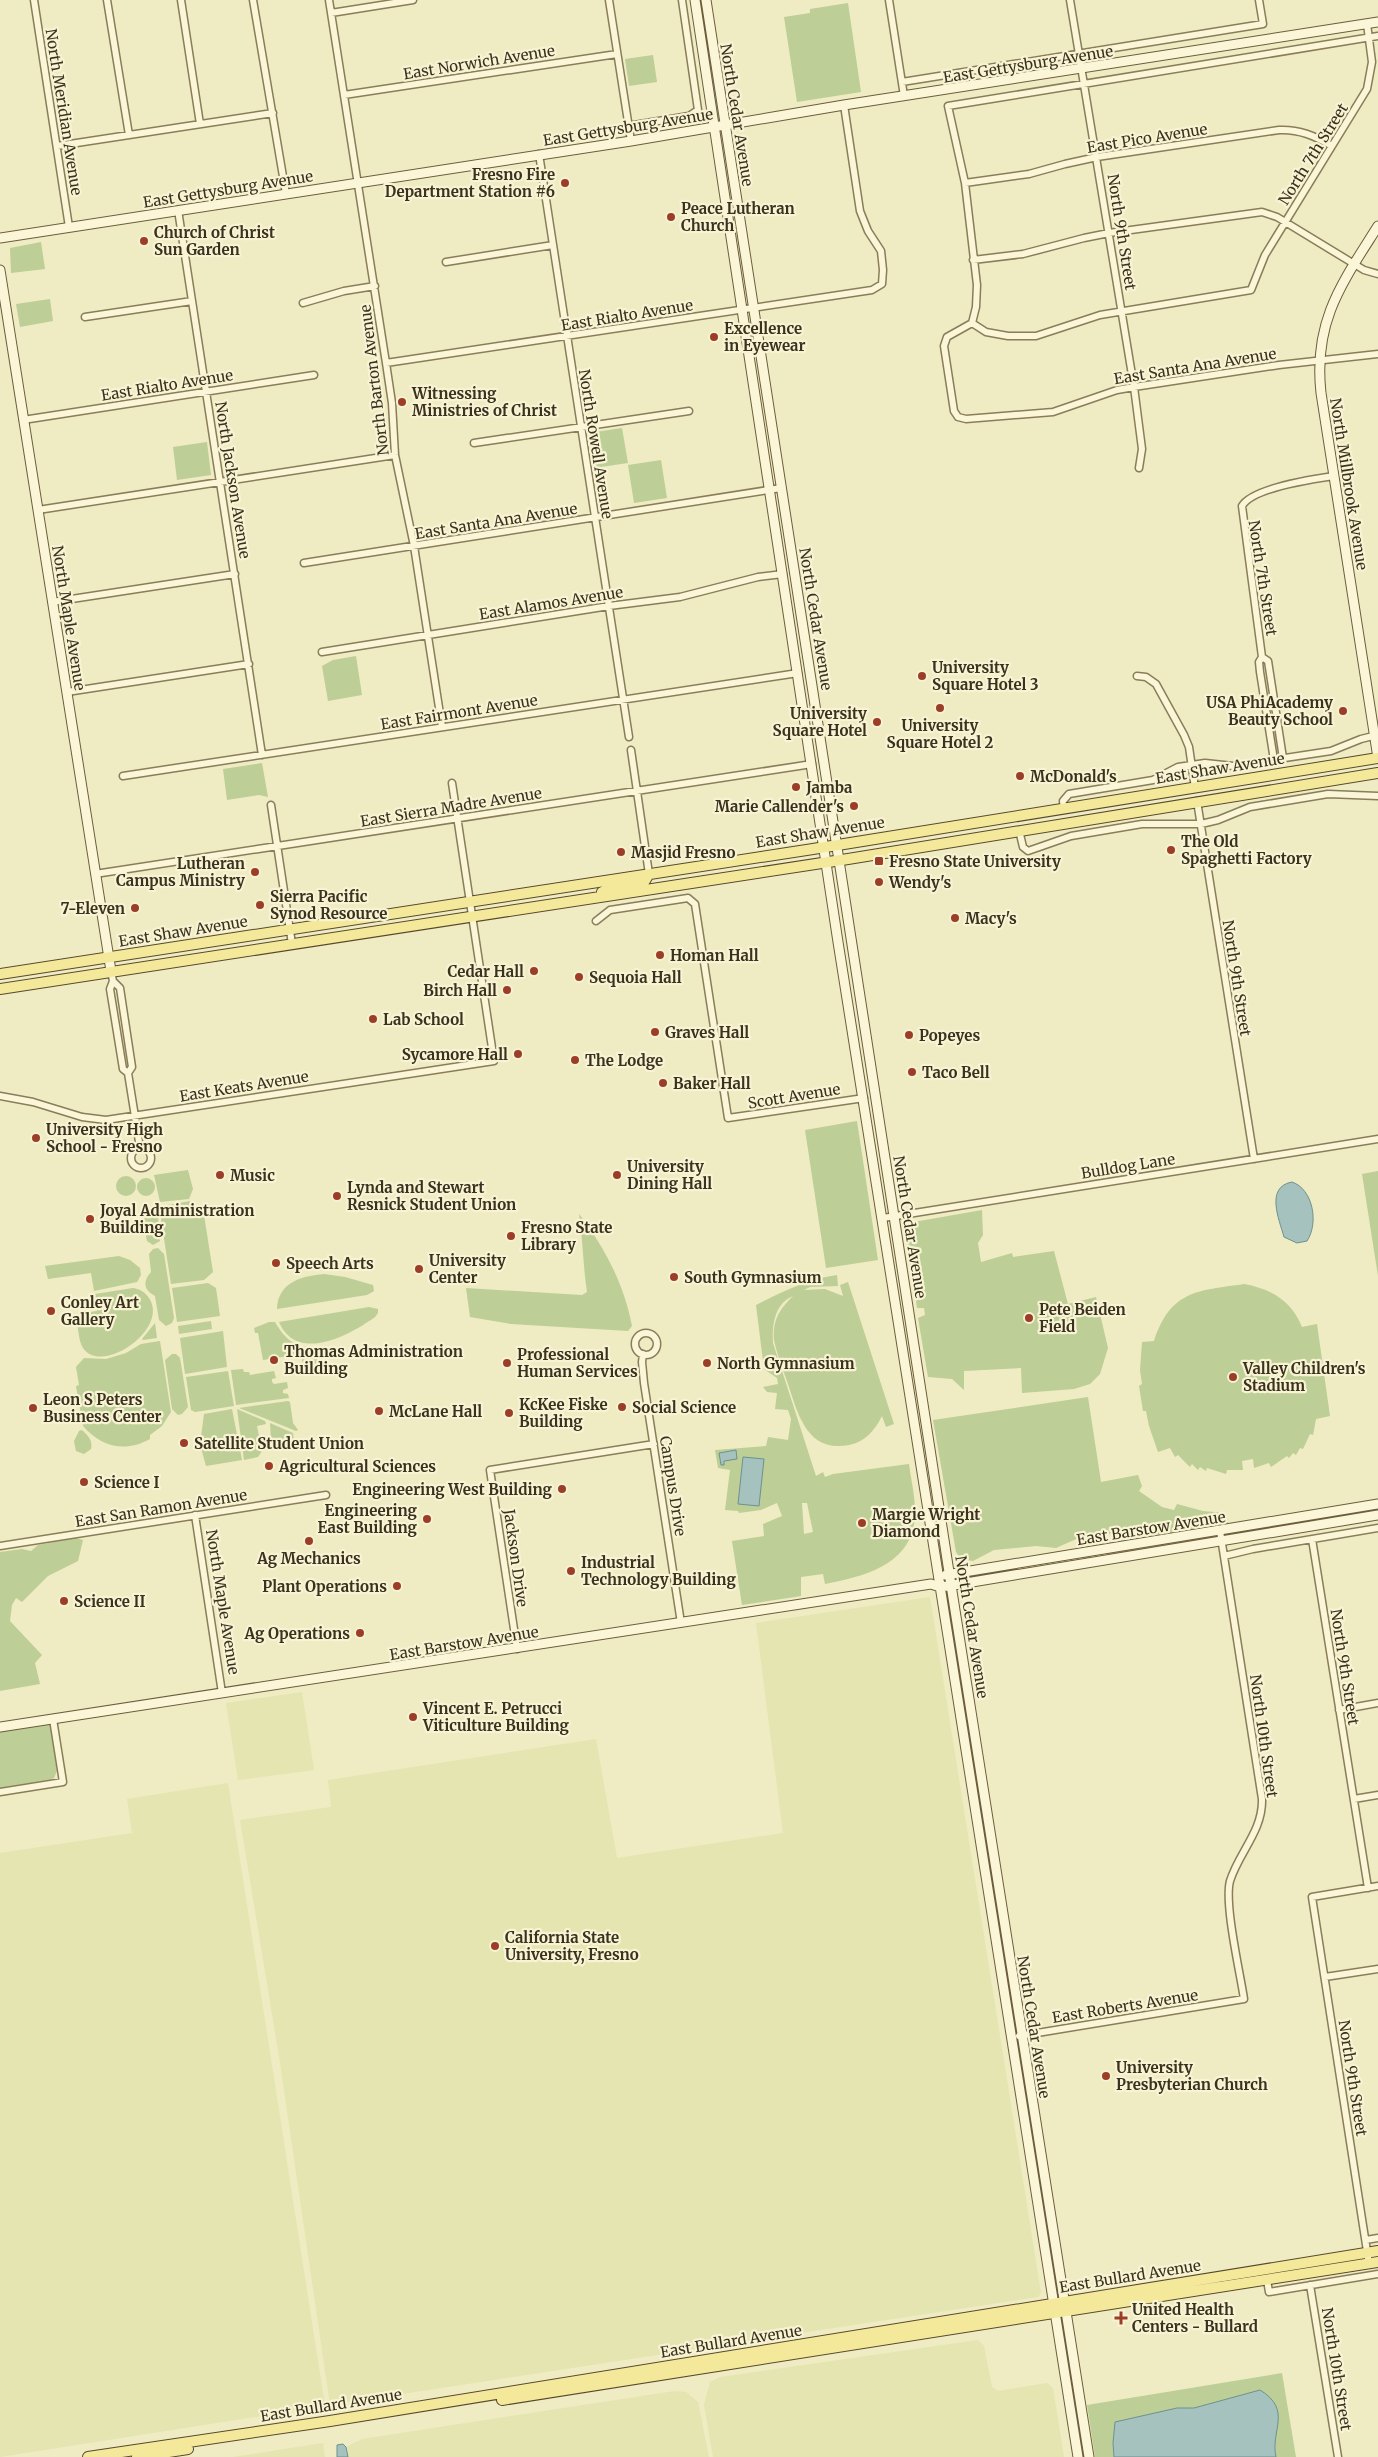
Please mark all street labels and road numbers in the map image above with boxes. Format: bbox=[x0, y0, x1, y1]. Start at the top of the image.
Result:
street label: North Meridian Avenue bbox=[41, 27, 87, 197]
street label: East Norwich Avenue bbox=[402, 41, 556, 83]
street label: East Gettysburg Avenue bbox=[942, 41, 1114, 87]
street label: North Cedar Avenue bbox=[716, 42, 758, 188]
street label: North 7th Street bbox=[1274, 99, 1352, 208]
street label: East Gettysburg Avenue bbox=[542, 104, 714, 150]
street label: East Pico Avenue bbox=[1085, 119, 1209, 157]
street label: East Gettysburg Avenue bbox=[142, 166, 314, 212]
street label: North 9th Street bbox=[1103, 173, 1141, 292]
street label: East Rialto Avenue bbox=[560, 295, 694, 335]
street label: North Barton Avenue bbox=[355, 303, 393, 457]
street label: East Santa Ana Avenue bbox=[1112, 344, 1278, 388]
street label: East Rialto Avenue bbox=[100, 365, 234, 405]
street label: North Rowell Avenue bbox=[575, 368, 617, 520]
street label: North Millbrook Avenue bbox=[1326, 397, 1372, 571]
street label: North Jackson Avenue bbox=[211, 400, 255, 560]
street label: East Santa Ana Avenue bbox=[413, 499, 579, 543]
street label: North 7th Street bbox=[1244, 519, 1282, 637]
street label: North Maple Avenue bbox=[48, 544, 90, 692]
street label: North Cedar Avenue bbox=[795, 546, 837, 692]
street label: East Alamos Avenue bbox=[478, 582, 625, 624]
street label: East Fairmont Avenue bbox=[379, 690, 539, 734]
street label: East Shaw Avenue bbox=[1154, 748, 1286, 788]
street label: East Sierra Madre Avenue bbox=[359, 783, 543, 831]
street label: East Shaw Avenue bbox=[754, 812, 886, 852]
street label: East Shaw Avenue bbox=[117, 911, 249, 951]
street label: North 9th Street bbox=[1218, 919, 1256, 1038]
street label: East Keats Avenue bbox=[178, 1066, 310, 1106]
street label: Scott Avenue bbox=[746, 1079, 842, 1113]
street label: Bulldog Lane bbox=[1080, 1149, 1176, 1183]
street label: North Cedar Avenue bbox=[889, 1154, 931, 1300]
street label: Campus Drive bbox=[656, 1435, 690, 1538]
street label: East San Ramon Avenue bbox=[74, 1485, 249, 1531]
street label: Jackson Drive bbox=[500, 1507, 532, 1608]
street label: East Barstow Avenue bbox=[1075, 1507, 1227, 1549]
street label: North Maple Avenue bbox=[202, 1528, 244, 1676]
street label: North Cedar Avenue bbox=[951, 1554, 993, 1700]
street label: North 9th Street bbox=[1326, 1608, 1364, 1727]
street label: East Barstow Avenue bbox=[388, 1622, 540, 1664]
street label: North 10th Street bbox=[1246, 1673, 1282, 1799]
street label: North Cedar Avenue bbox=[1013, 1954, 1055, 2100]
street label: East Roberts Avenue bbox=[1051, 1985, 1199, 2027]
street label: North 9th Street bbox=[1334, 2019, 1372, 2138]
street label: East Bullard Avenue bbox=[1058, 2255, 1202, 2297]
street label: North 10th Street bbox=[1318, 2306, 1356, 2432]
street label: East Bullard Avenue bbox=[659, 2320, 803, 2362]
street label: East Bullard Avenue bbox=[259, 2384, 403, 2426]

